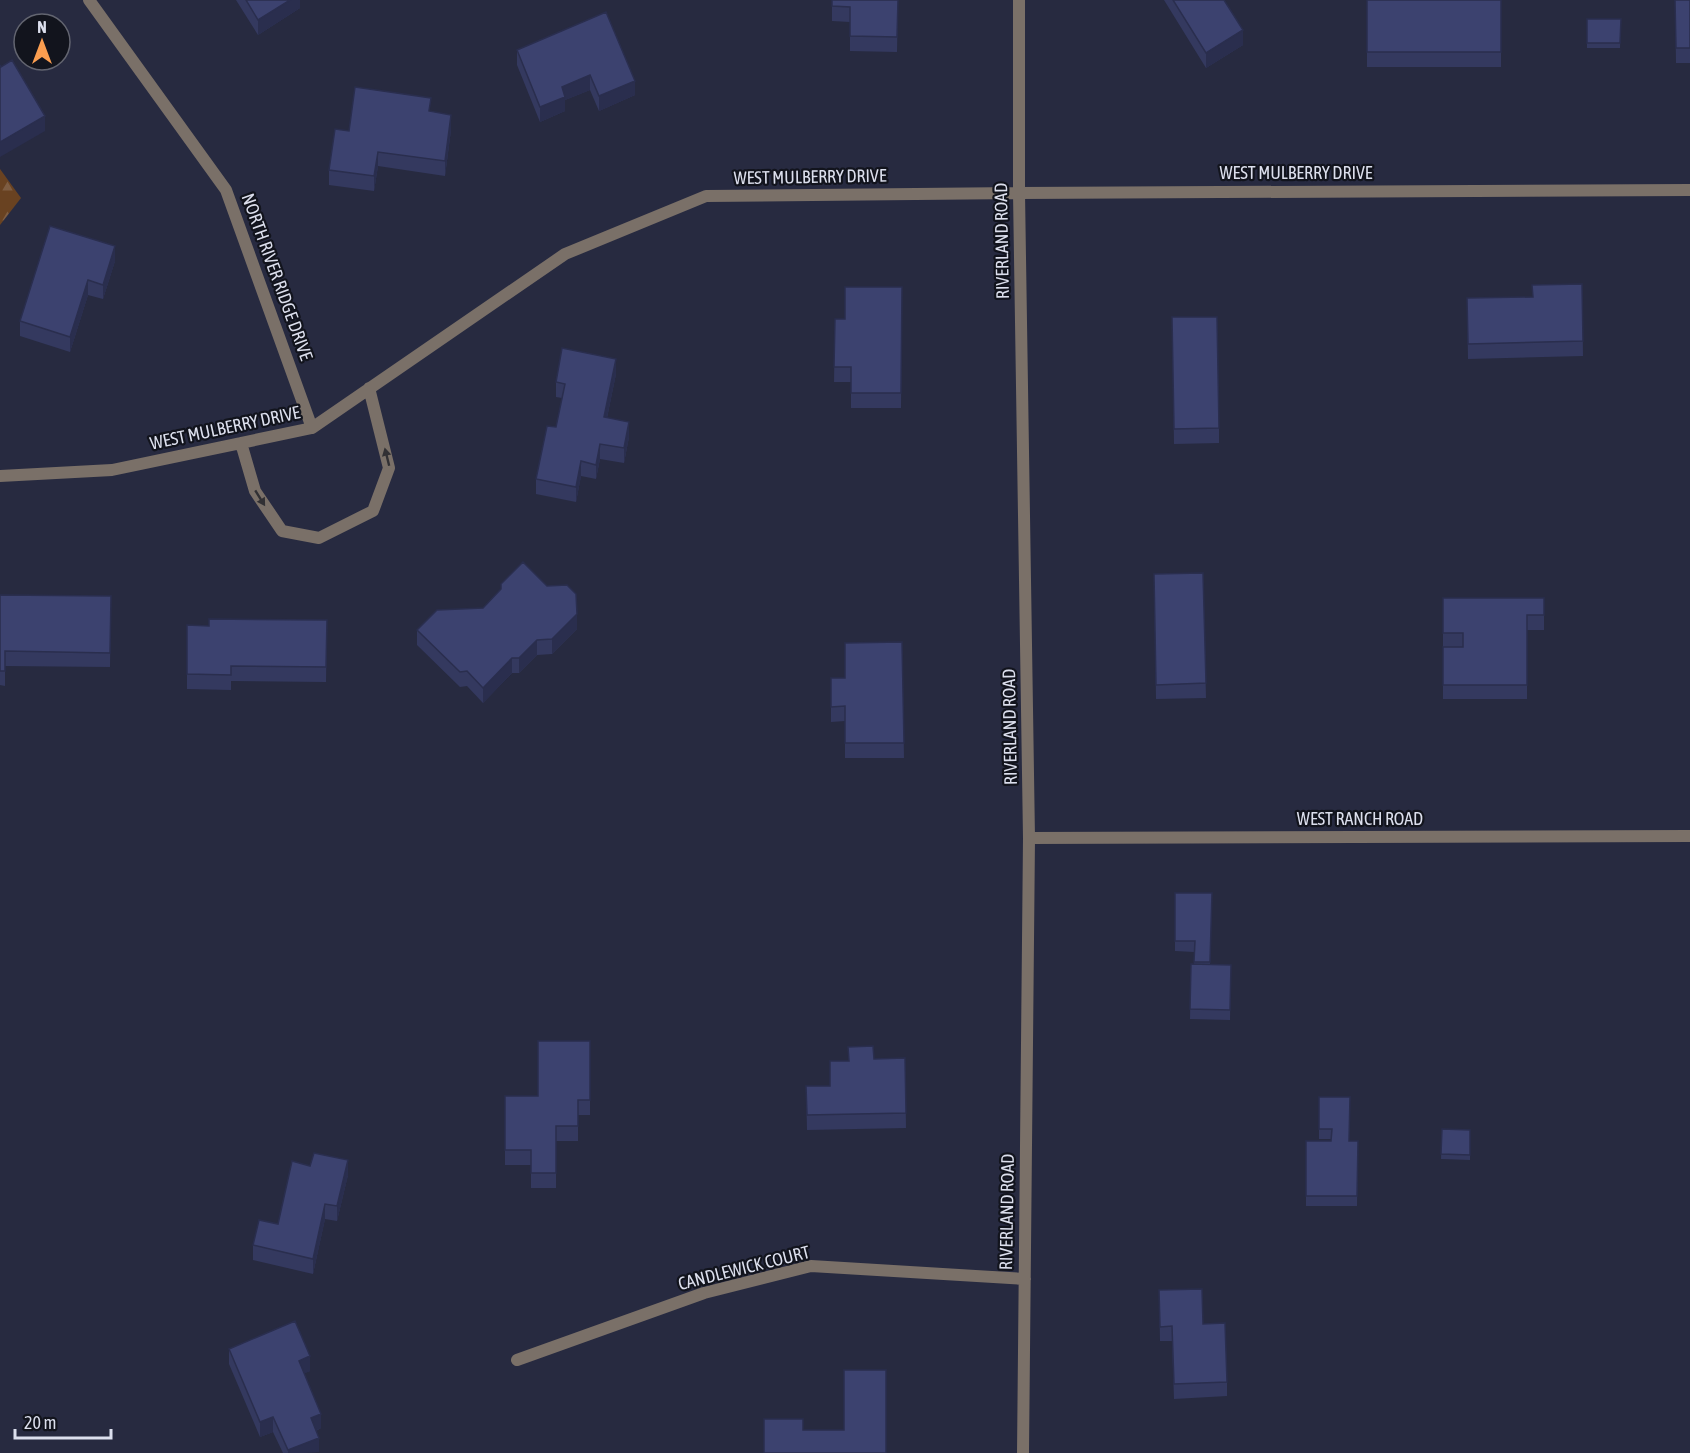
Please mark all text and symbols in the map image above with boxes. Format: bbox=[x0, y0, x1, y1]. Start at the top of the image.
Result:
north arrow bbox=[12, 12, 72, 72]
text: N bbox=[37, 18, 47, 36]
street label: WEST MULBERRY DRIVE bbox=[1220, 162, 1373, 183]
street label: WEST MULBERRY DRIVE bbox=[733, 165, 887, 188]
street label: RIVERLAND ROAD bbox=[990, 183, 1013, 299]
street label: NORTH RIVER RIDGE DRIVE bbox=[238, 191, 318, 363]
street label: WEST MULBERRY DRIVE bbox=[148, 401, 302, 454]
one-way arrow bbox=[381, 448, 391, 466]
one-way arrow bbox=[255, 490, 266, 506]
street label: RIVERLAND ROAD bbox=[998, 669, 1021, 785]
street label: WEST RANCH ROAD bbox=[1297, 808, 1423, 829]
street label: RIVERLAND ROAD bbox=[995, 1154, 1018, 1270]
street label: CANDLEWICK COURT bbox=[676, 1241, 812, 1294]
scale bar bbox=[15, 1402, 111, 1440]
text: 20 m bbox=[24, 1412, 56, 1433]

